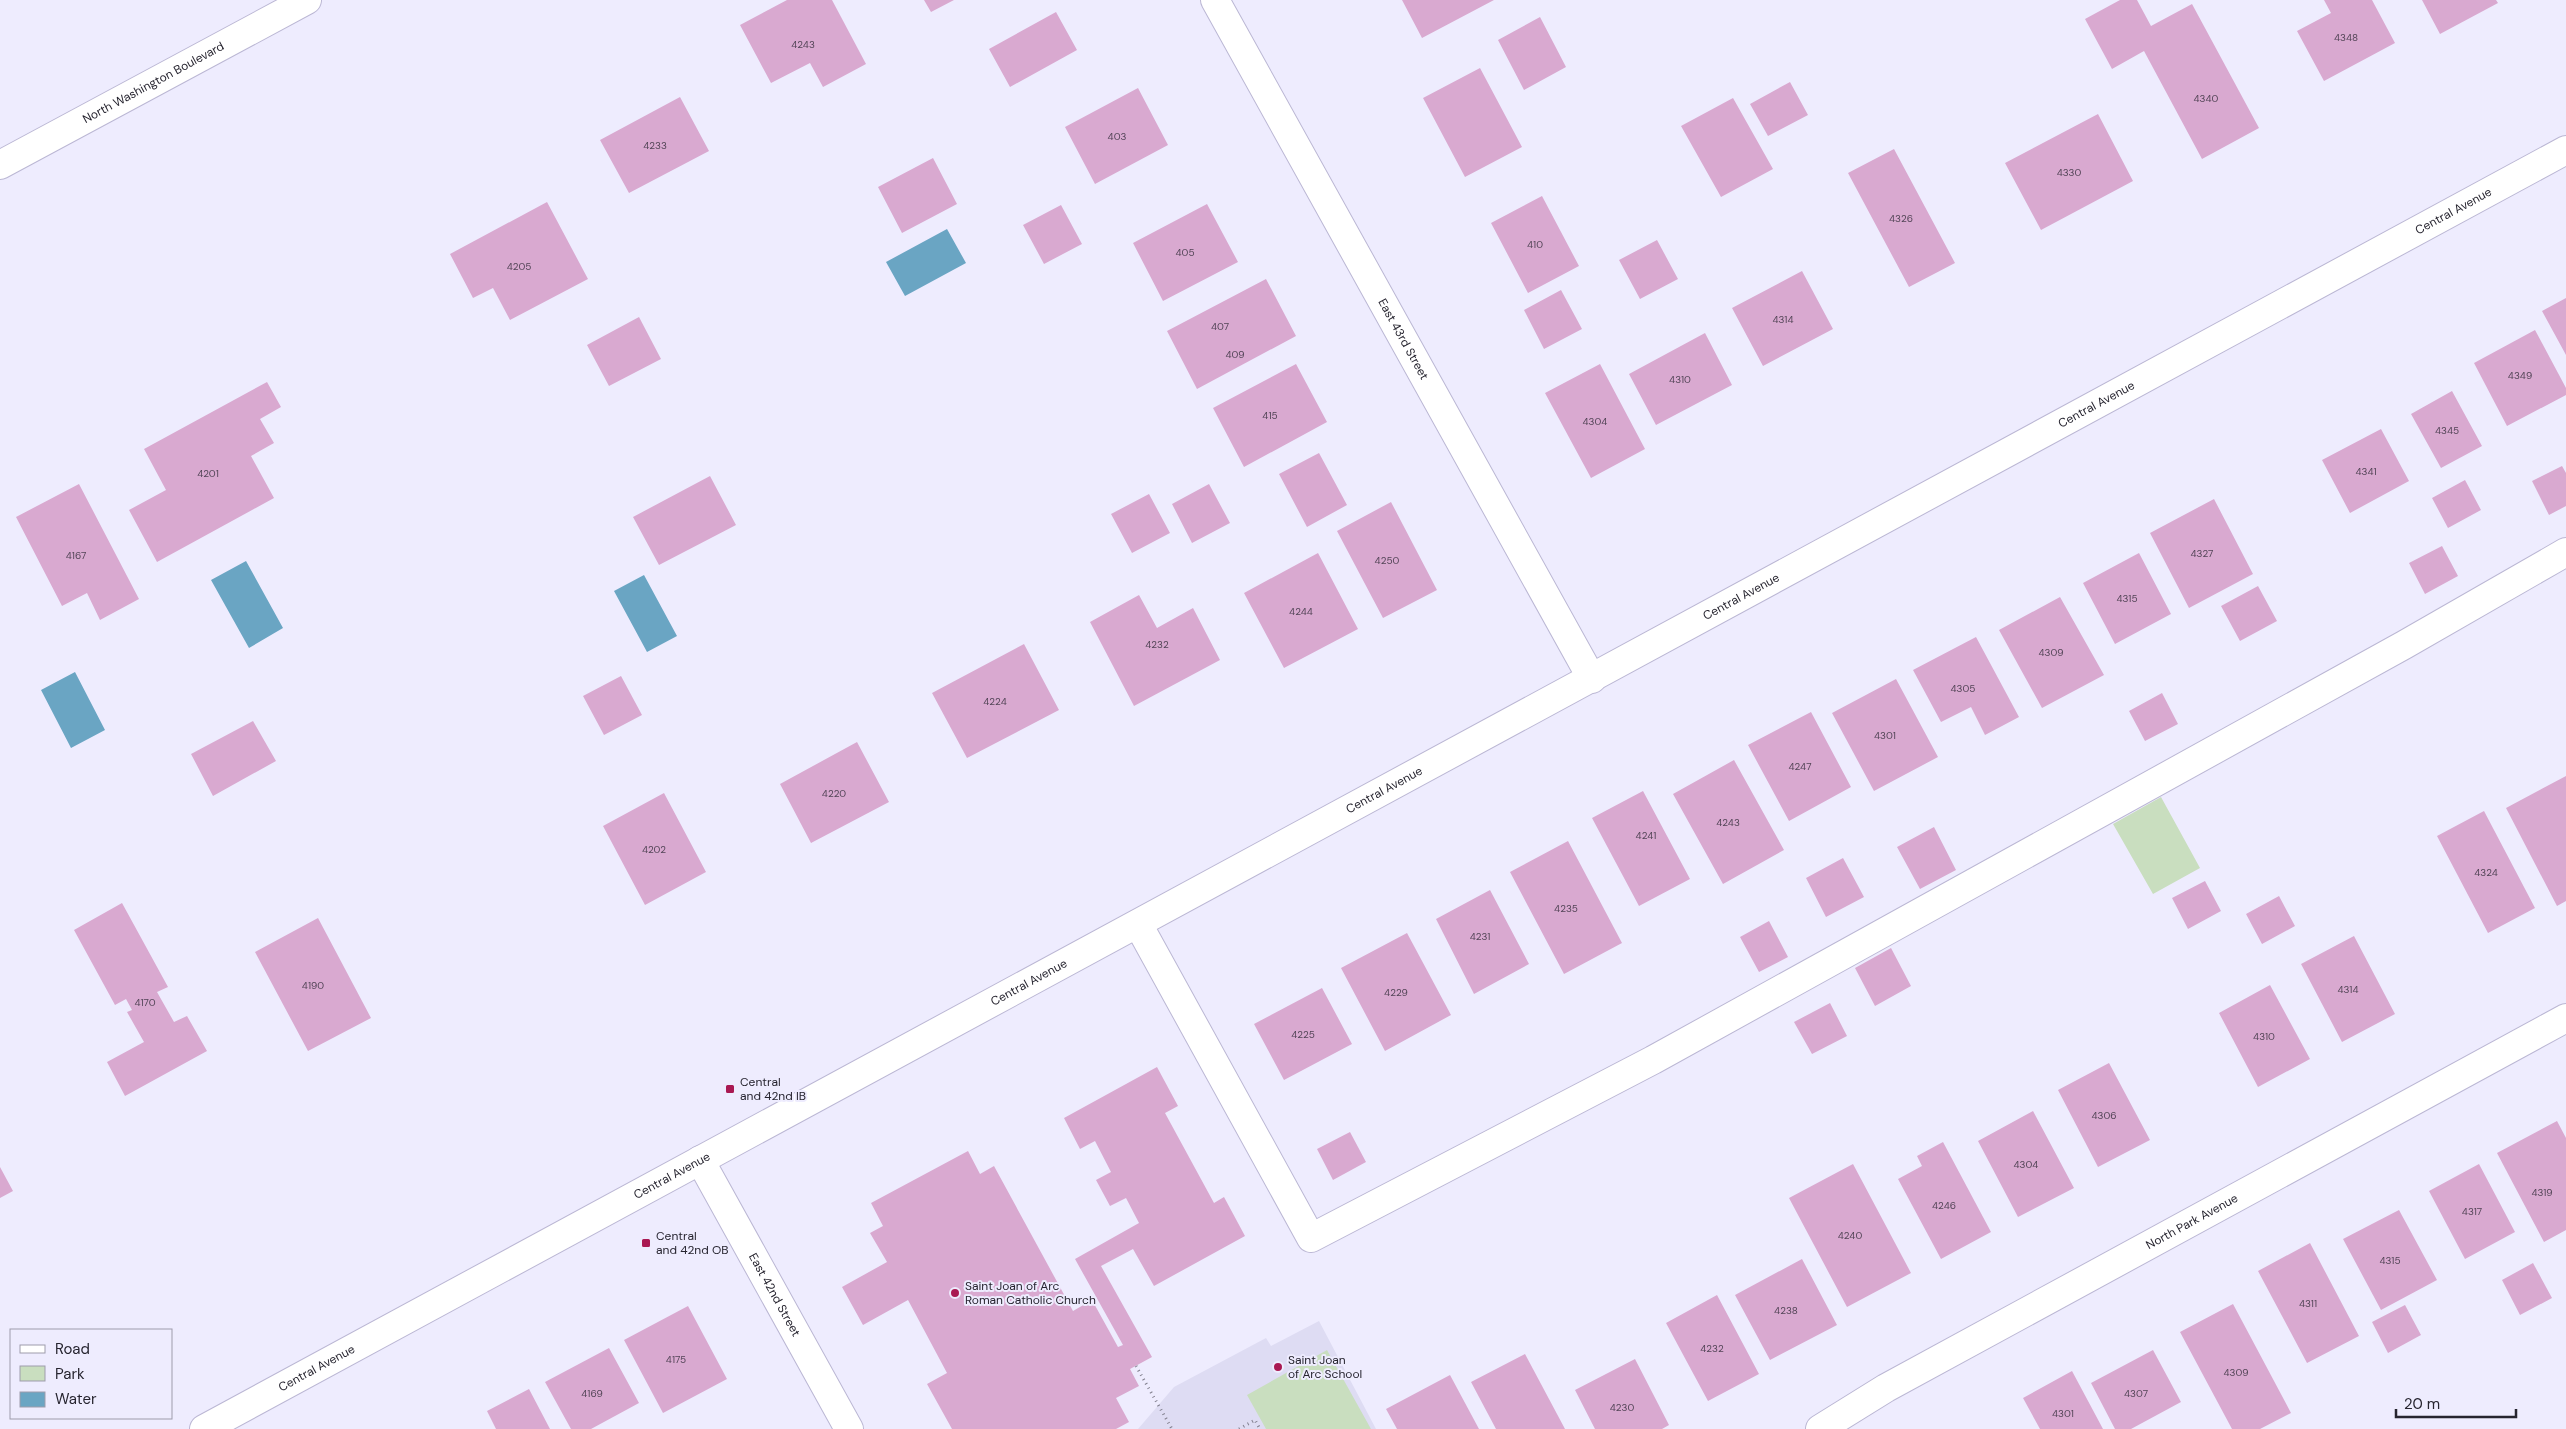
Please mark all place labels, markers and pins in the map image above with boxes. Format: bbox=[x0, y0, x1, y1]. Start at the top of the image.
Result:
place label: Central and 42nd IB bbox=[740, 1074, 806, 1104]
marker: Central and 42nd IB bbox=[724, 1083, 736, 1095]
place label: Central and 42nd OB bbox=[656, 1228, 728, 1258]
marker: Central and 42nd OB bbox=[640, 1237, 652, 1249]
place label: Saint Joan of Arc Roman Catholic Church bbox=[965, 1278, 1096, 1308]
marker: Saint Joan of Arc Roman Catholic Church bbox=[949, 1287, 961, 1299]
place label: Saint Joan of Arc School bbox=[1288, 1352, 1362, 1382]
marker: Saint Joan of Arc School bbox=[1272, 1361, 1284, 1373]

